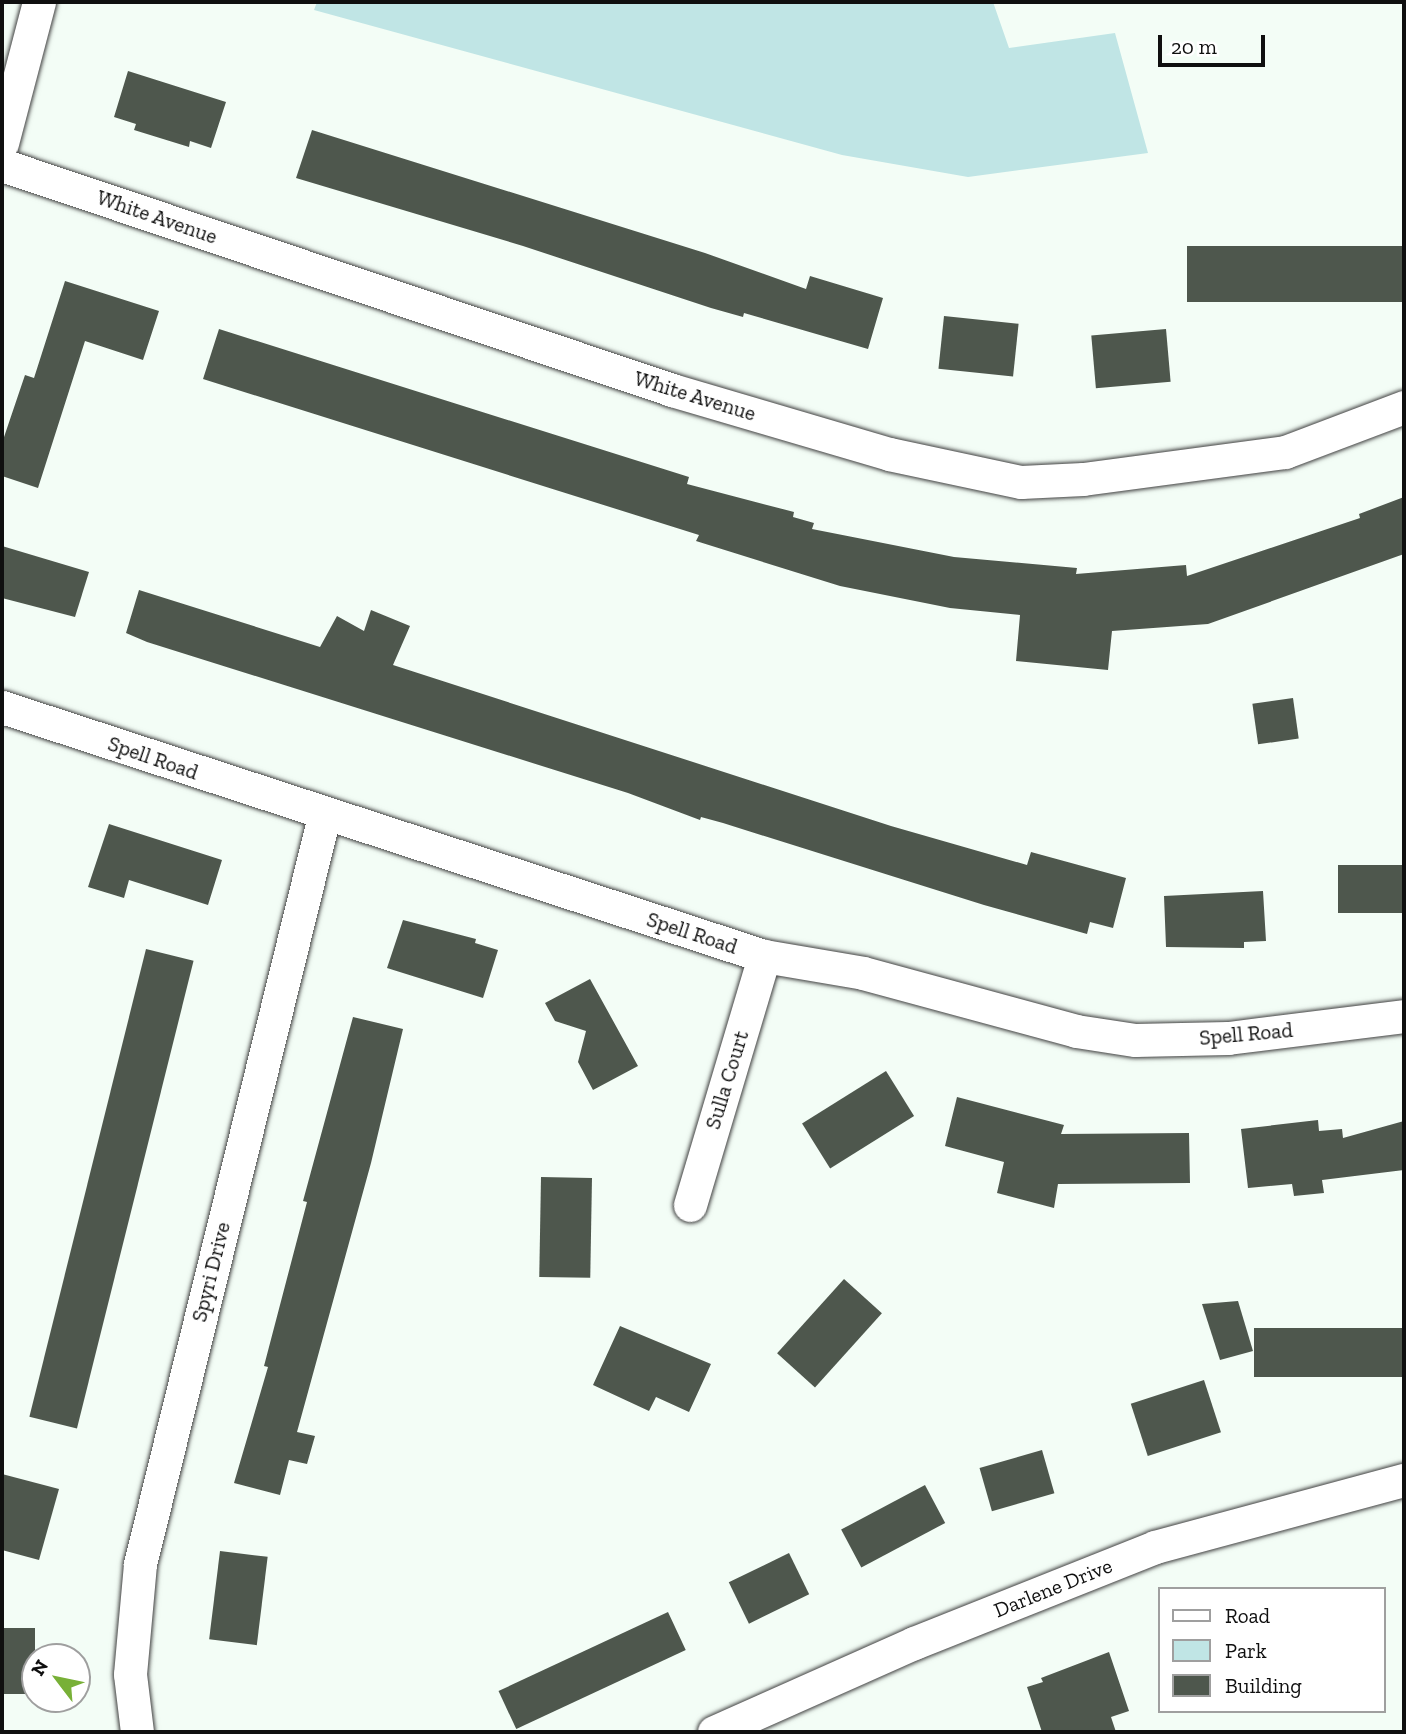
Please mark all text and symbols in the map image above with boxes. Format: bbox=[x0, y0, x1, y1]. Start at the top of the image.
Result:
scale bar bbox=[1161, 21, 1268, 65]
text: 20 m bbox=[1171, 34, 1217, 59]
street label: White Avenue bbox=[93, 185, 221, 249]
street label: White Avenue bbox=[631, 366, 759, 426]
street label: Spell Road bbox=[105, 731, 201, 785]
street label: Spell Road bbox=[644, 907, 740, 959]
street label: Spell Road bbox=[1198, 1017, 1294, 1051]
street label: Sulla Court bbox=[700, 1028, 754, 1132]
street label: Spyri Drive bbox=[186, 1219, 236, 1325]
street label: Darlene Drive bbox=[990, 1553, 1116, 1623]
legend bbox=[1158, 1587, 1385, 1713]
text: Road bbox=[1225, 1603, 1270, 1628]
text: Park bbox=[1225, 1638, 1267, 1663]
north arrow bbox=[21, 1643, 91, 1713]
text: N bbox=[26, 1655, 53, 1680]
text: Building bbox=[1225, 1673, 1302, 1698]

